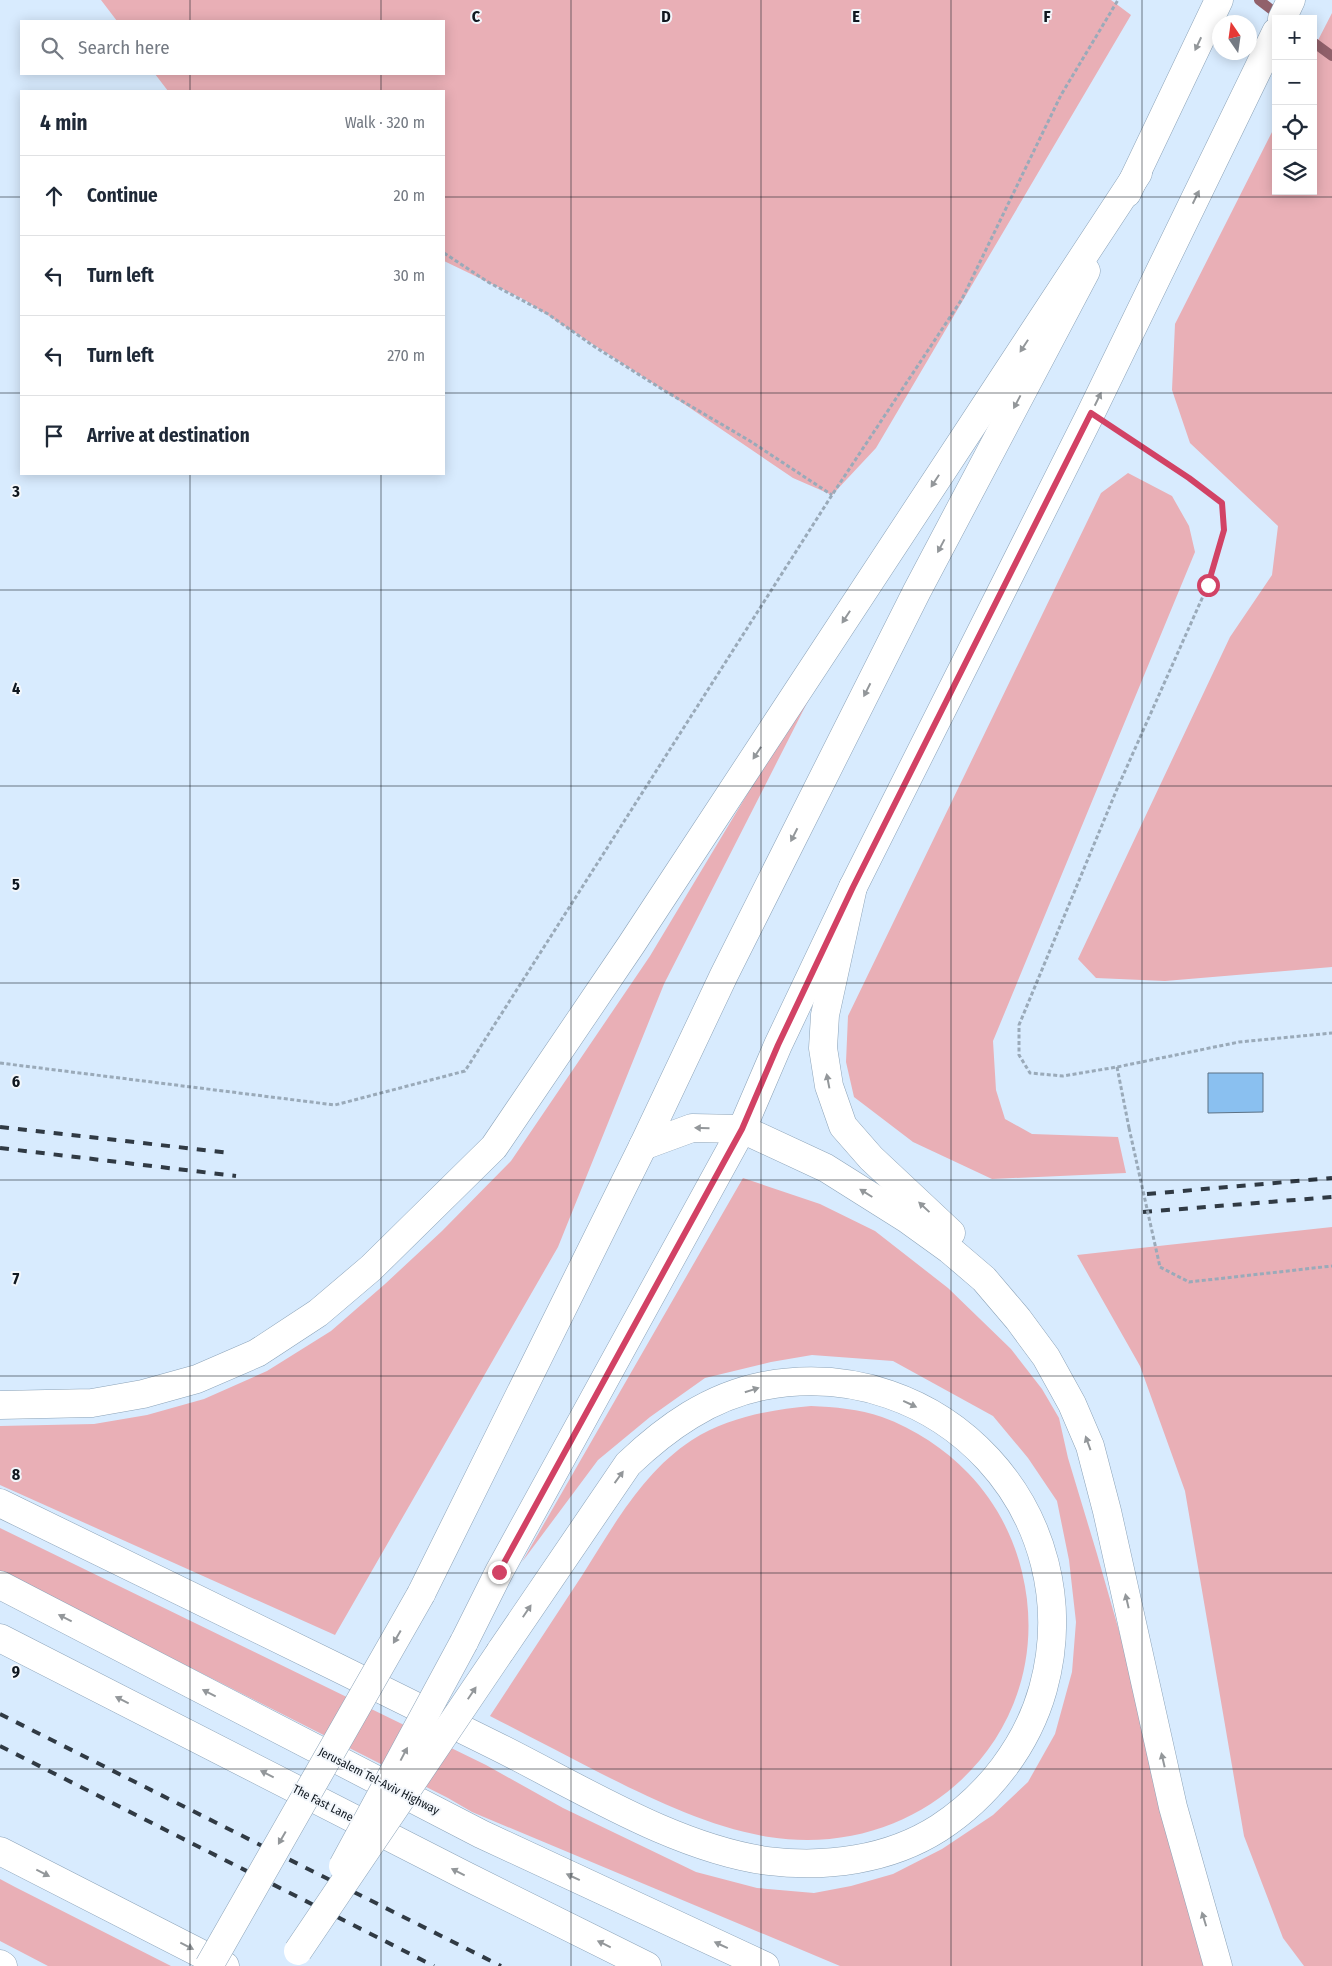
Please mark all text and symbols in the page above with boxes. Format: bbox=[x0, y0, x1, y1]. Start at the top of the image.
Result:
text: C bbox=[472, 7, 481, 26]
text: D bbox=[661, 7, 671, 26]
text: E bbox=[852, 7, 860, 26]
text: F bbox=[1043, 7, 1051, 26]
north arrow bbox=[1212, 15, 1257, 60]
map controls bbox=[1272, 15, 1317, 195]
button: + bbox=[1272, 15, 1317, 60]
search box bbox=[20, 20, 445, 75]
icon: search bbox=[38, 34, 66, 62]
text: Search here bbox=[78, 36, 170, 59]
one-way arrow bbox=[1194, 37, 1202, 51]
button: − bbox=[1272, 60, 1317, 105]
button: locate bbox=[1272, 105, 1317, 150]
text: 4 min bbox=[40, 110, 88, 136]
text: Walk · 320 m bbox=[345, 113, 425, 132]
button: layers bbox=[1272, 150, 1317, 195]
icon: ahead bbox=[40, 182, 68, 210]
text: Continue bbox=[87, 184, 158, 207]
text: 20 m bbox=[394, 186, 425, 205]
one-way arrow bbox=[1192, 190, 1200, 204]
icon: left bbox=[40, 262, 68, 290]
text: Turn left bbox=[87, 264, 154, 287]
text: 30 m bbox=[393, 266, 425, 285]
one-way arrow bbox=[1020, 339, 1029, 352]
icon: left bbox=[40, 342, 68, 370]
text: Turn left bbox=[87, 344, 154, 367]
text: 270 m bbox=[387, 346, 425, 365]
one-way arrow bbox=[1094, 392, 1102, 406]
one-way arrow bbox=[1013, 395, 1021, 409]
icon: arrive bbox=[40, 422, 68, 450]
text: Arrive at destination bbox=[87, 424, 250, 447]
one-way arrow bbox=[931, 475, 940, 488]
text: 3 bbox=[11, 482, 20, 501]
one-way arrow bbox=[937, 538, 945, 553]
route start bbox=[1197, 574, 1220, 597]
one-way arrow bbox=[841, 611, 851, 624]
text: 4 bbox=[12, 679, 20, 698]
one-way arrow bbox=[863, 683, 871, 698]
one-way arrow bbox=[752, 746, 762, 760]
one-way arrow bbox=[790, 828, 798, 843]
text: 5 bbox=[12, 875, 20, 894]
text: 6 bbox=[12, 1072, 20, 1091]
one-way arrow bbox=[824, 1072, 832, 1088]
one-way arrow bbox=[693, 1124, 709, 1132]
one-way arrow bbox=[859, 1189, 872, 1198]
one-way arrow bbox=[918, 1201, 930, 1213]
text: 7 bbox=[13, 1269, 20, 1288]
one-way arrow bbox=[745, 1385, 760, 1393]
one-way arrow bbox=[903, 1400, 917, 1408]
one-way arrow bbox=[1084, 1436, 1091, 1451]
text: 8 bbox=[12, 1465, 21, 1484]
one-way arrow bbox=[614, 1470, 624, 1484]
route end bbox=[488, 1561, 511, 1584]
one-way arrow bbox=[1123, 1594, 1131, 1609]
one-way arrow bbox=[522, 1605, 532, 1618]
one-way arrow bbox=[57, 1614, 72, 1622]
one-way arrow bbox=[393, 1630, 402, 1643]
text: 9 bbox=[12, 1662, 20, 1681]
one-way arrow bbox=[467, 1687, 477, 1700]
one-way arrow bbox=[202, 1689, 216, 1697]
one-way arrow bbox=[115, 1696, 129, 1704]
street label: Jerusalem Tel-Aviv Highway bbox=[316, 1744, 442, 1818]
one-way arrow bbox=[399, 1747, 408, 1761]
one-way arrow bbox=[1158, 1751, 1166, 1767]
one-way arrow bbox=[260, 1770, 274, 1778]
street label: The Fast Lane bbox=[290, 1782, 356, 1824]
one-way arrow bbox=[277, 1832, 286, 1845]
one-way arrow bbox=[451, 1868, 465, 1876]
one-way arrow bbox=[36, 1869, 51, 1877]
one-way arrow bbox=[566, 1872, 580, 1880]
one-way arrow bbox=[1200, 1912, 1208, 1927]
one-way arrow bbox=[597, 1940, 611, 1948]
one-way arrow bbox=[713, 1941, 728, 1950]
one-way arrow bbox=[180, 1942, 194, 1950]

